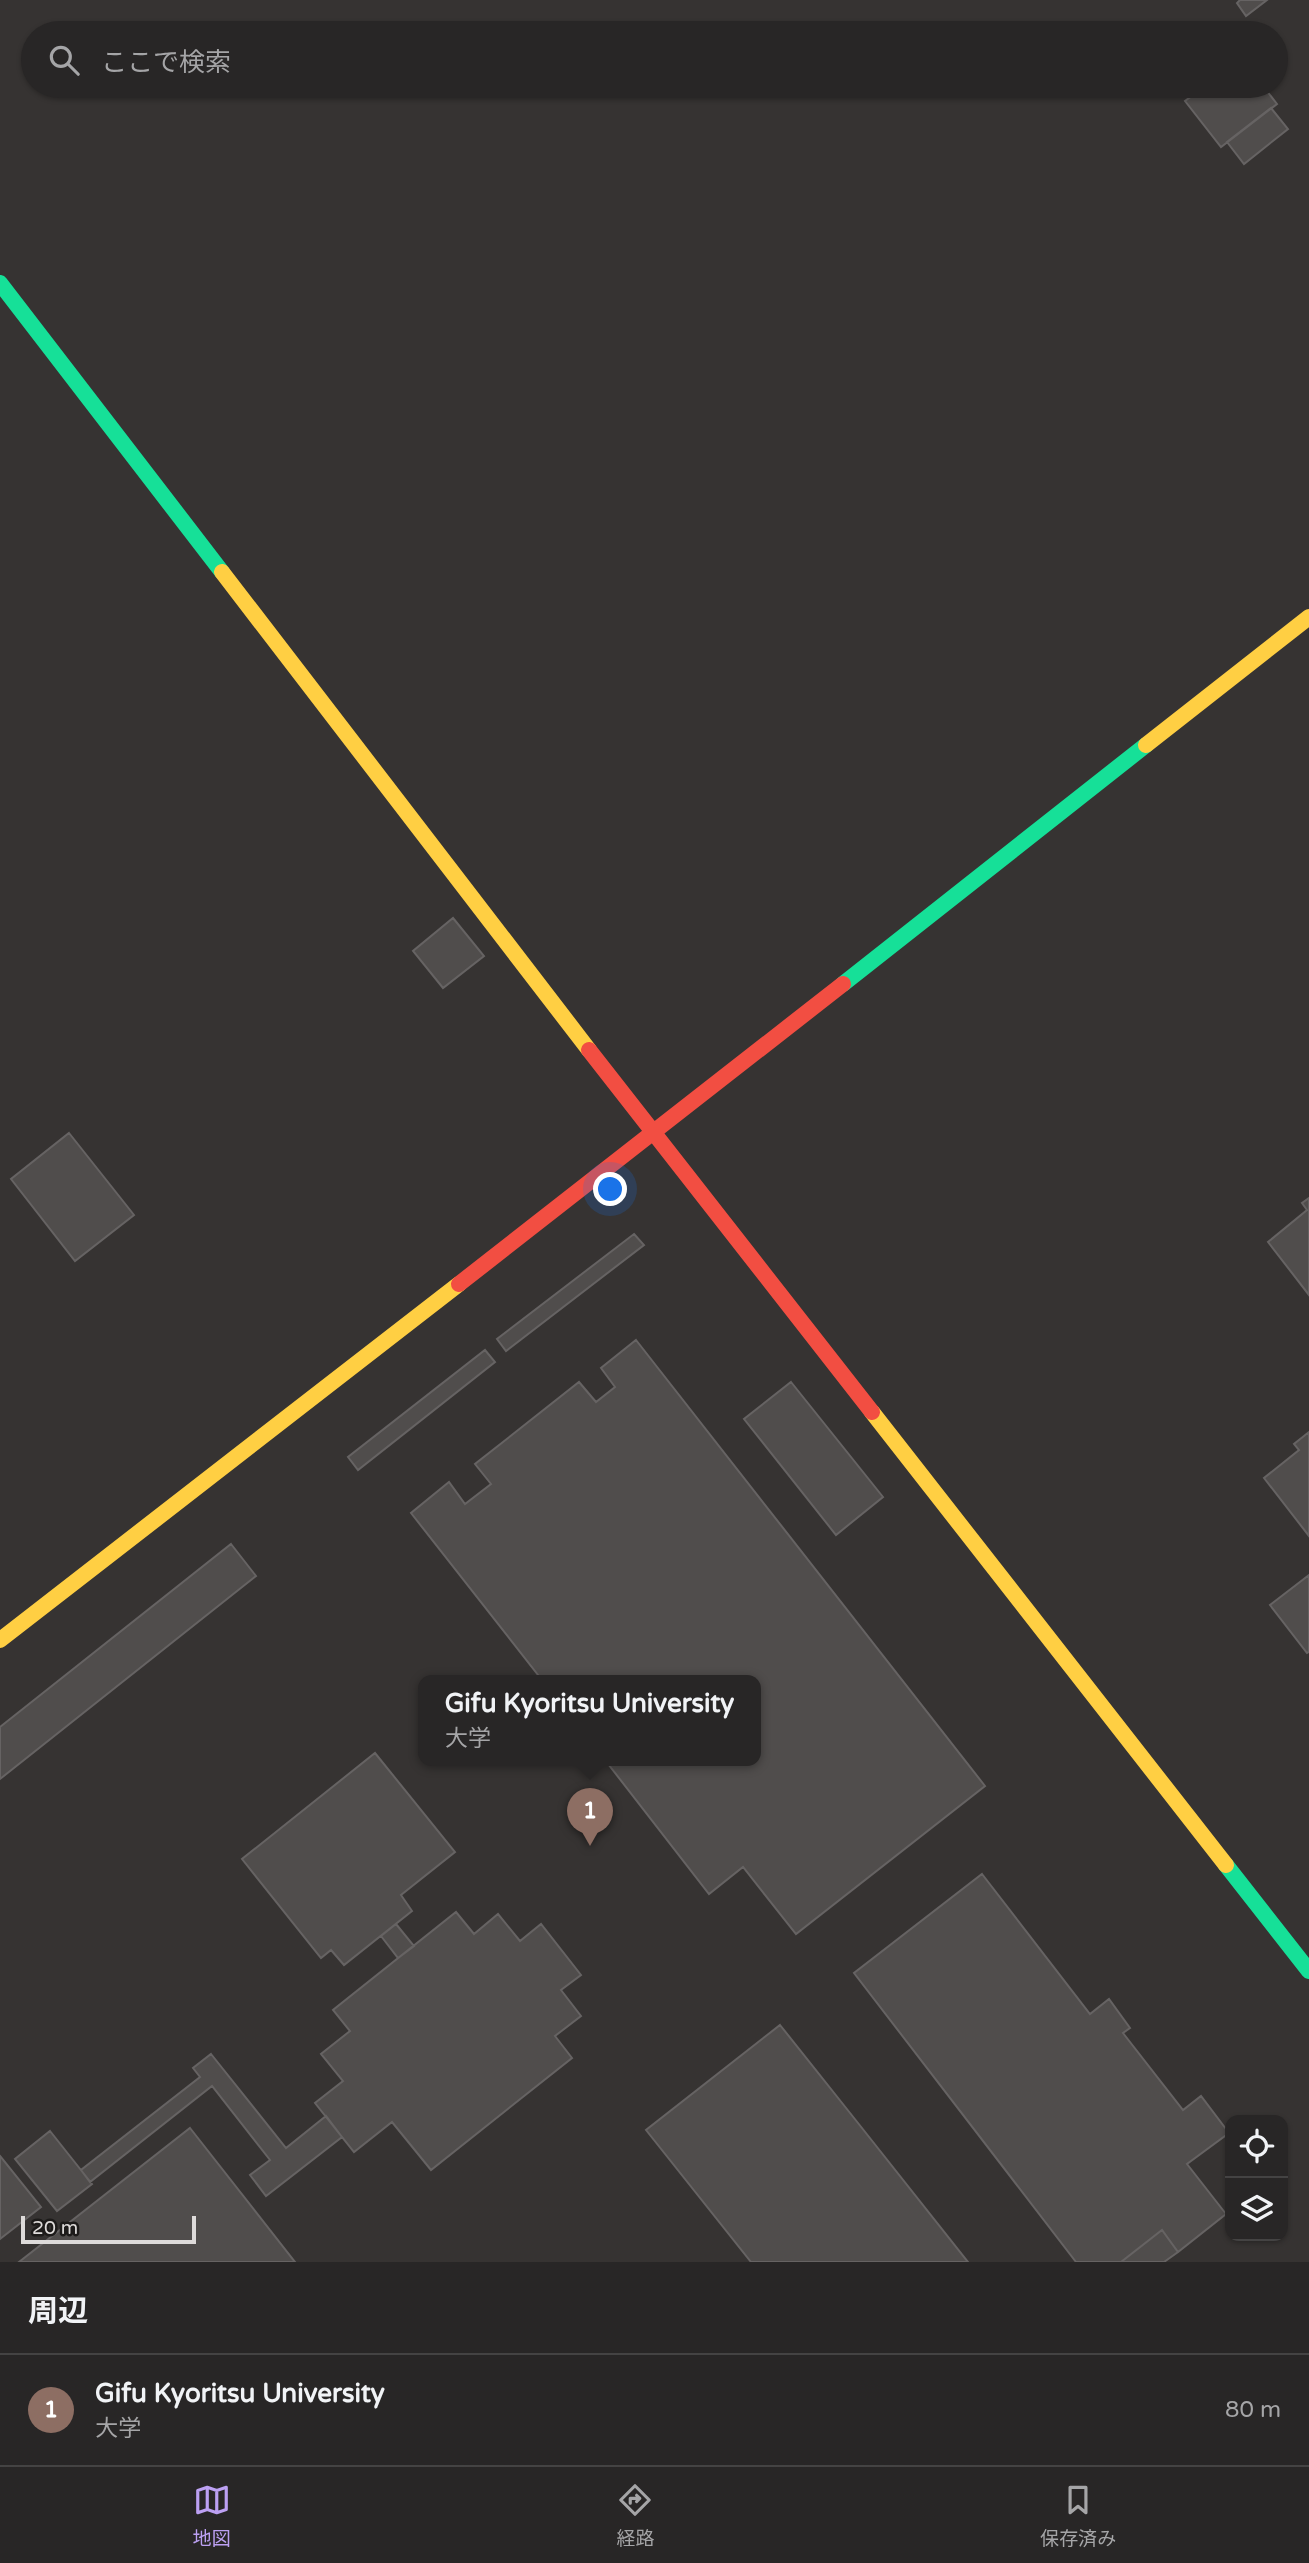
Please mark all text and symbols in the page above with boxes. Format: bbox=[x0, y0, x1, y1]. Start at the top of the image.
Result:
search box bbox=[21, 21, 1288, 98]
icon: search bbox=[45, 41, 83, 79]
text: ここで検索 bbox=[101, 47, 231, 78]
your location bbox=[593, 1172, 627, 1206]
popup bbox=[418, 1675, 761, 1766]
text: Gifu Kyoritsu University bbox=[445, 1688, 734, 1719]
text: 大学 bbox=[445, 1725, 491, 1753]
pin: 1 bbox=[567, 1788, 613, 1846]
map controls bbox=[1225, 2115, 1288, 2241]
button: locate bbox=[1225, 2115, 1288, 2178]
button: layers bbox=[1225, 2178, 1288, 2241]
scale bar bbox=[21, 2213, 196, 2245]
text: 20 m bbox=[32, 2217, 78, 2239]
text: 周辺 bbox=[28, 2293, 88, 2330]
text: Gifu Kyoritsu University bbox=[95, 2378, 385, 2409]
text: 1 bbox=[44, 2396, 58, 2424]
text: 80 m bbox=[1225, 2396, 1281, 2424]
text: 大学 bbox=[95, 2415, 141, 2443]
tab: 地図 bbox=[193, 2481, 231, 2550]
tab: 経路 bbox=[616, 2481, 654, 2550]
tab: 保存済み bbox=[1040, 2481, 1116, 2550]

